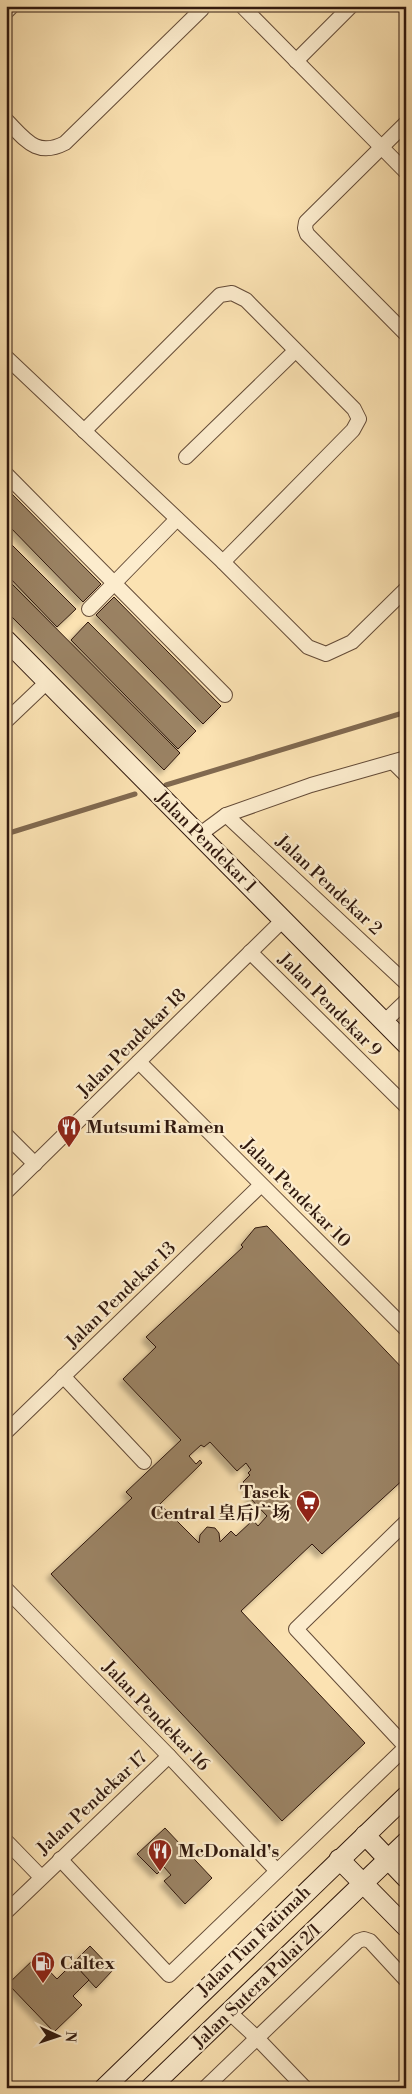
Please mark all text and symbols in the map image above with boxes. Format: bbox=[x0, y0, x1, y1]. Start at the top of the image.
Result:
street label: Jalan Pendekar 1 bbox=[150, 786, 262, 898]
street label: Jalan Pendekar 2 bbox=[270, 829, 387, 940]
street label: Jalan Pendekar 9 bbox=[273, 948, 387, 1062]
street label: Jalan Pendekar 18 bbox=[72, 984, 191, 1103]
restaurant icon: Mutsumi Ramen bbox=[56, 1114, 82, 1148]
place label: Mutsumi Ramen bbox=[86, 1116, 224, 1139]
street label: Jalan Pendekar 10 bbox=[236, 1133, 356, 1253]
street label: Jalan Pendekar 13 bbox=[60, 1237, 181, 1354]
place label: Tasek Central 皇后广场 bbox=[151, 1481, 291, 1525]
supermarket icon: Tasek Central 皇后广场 bbox=[295, 1489, 321, 1523]
street label: Jalan Pendekar 16 bbox=[97, 1655, 215, 1776]
street label: Jalan Pendekar 17 bbox=[31, 1746, 152, 1861]
restaurant icon: McDonald's bbox=[147, 1838, 173, 1872]
place label: McDonald's bbox=[178, 1840, 279, 1863]
street label: Jalan Tun Fatimah bbox=[192, 1881, 316, 2002]
street label: Jalan Sutera Pulai 2/1 bbox=[187, 1918, 326, 2054]
fuel station icon: Caltex bbox=[30, 1950, 56, 1984]
place label: Caltex bbox=[60, 1952, 115, 1975]
north arrow bbox=[32, 2012, 82, 2062]
text: N bbox=[61, 2031, 79, 2043]

